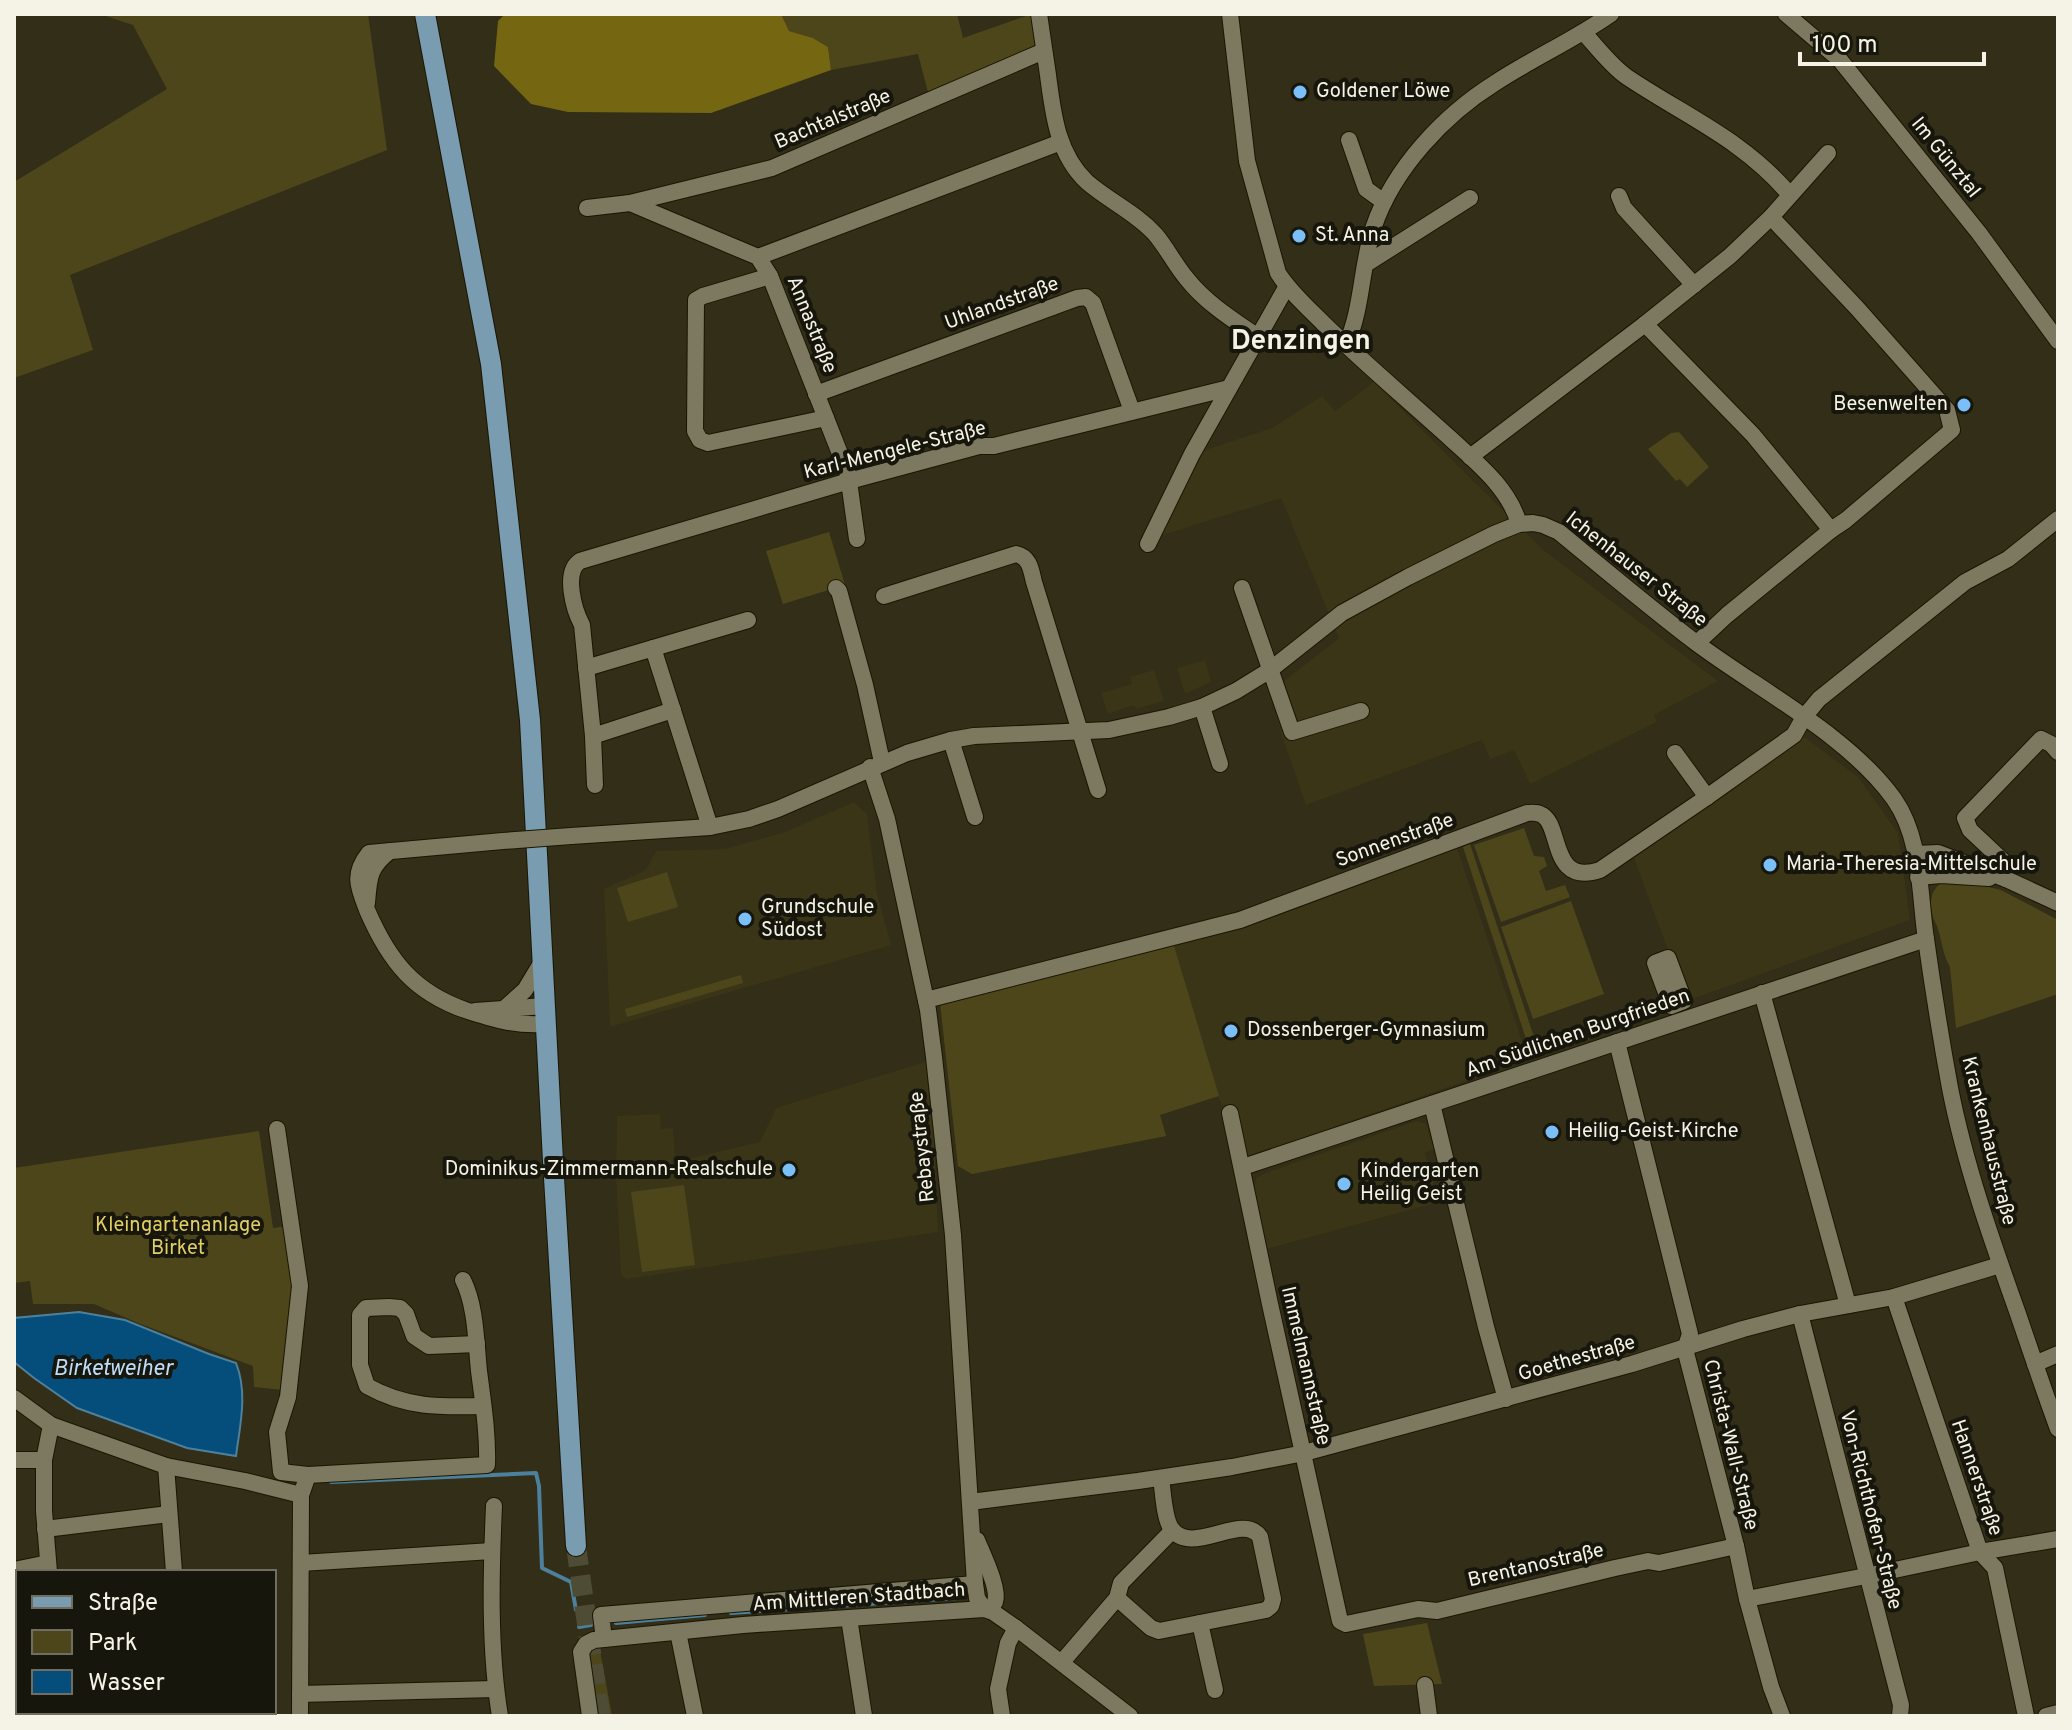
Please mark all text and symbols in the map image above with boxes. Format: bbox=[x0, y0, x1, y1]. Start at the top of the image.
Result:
scale bar bbox=[1800, 16, 1984, 66]
text: 100 m bbox=[1812, 31, 1878, 61]
place label: Goldener Löwe bbox=[1316, 79, 1450, 105]
marker: Goldener Löwe bbox=[1291, 83, 1309, 101]
street label: Bachtalstraße bbox=[771, 84, 895, 156]
street label: Im Günztal bbox=[1904, 112, 1986, 204]
place label: St. Anna bbox=[1315, 223, 1389, 249]
marker: St. Anna bbox=[1290, 227, 1308, 245]
street label: Uhlandstraße bbox=[941, 271, 1063, 337]
street label: Annastraße bbox=[780, 273, 842, 377]
district label: Denzingen bbox=[1231, 324, 1371, 360]
place label: Besenwelten bbox=[1833, 392, 1948, 418]
marker: Besenwelten bbox=[1955, 396, 1973, 414]
street label: Karl-Mengele-Straße bbox=[801, 416, 989, 486]
street label: Ichenhauser Straße bbox=[1560, 506, 1712, 634]
street label: Sonnenstraße bbox=[1332, 808, 1458, 874]
place label: Maria-Theresia-Mittelschule bbox=[1786, 852, 2037, 878]
marker: Maria-Theresia-Mittelschule bbox=[1761, 856, 1779, 874]
place label: Grundschule Südost bbox=[761, 895, 874, 944]
marker: Grundschule Südost bbox=[736, 910, 754, 928]
street label: Am Südlichen Burgfrieden bbox=[1462, 983, 1694, 1085]
place label: Dossenberger-Gymnasium bbox=[1247, 1018, 1485, 1044]
marker: Dossenberger-Gymnasium bbox=[1222, 1022, 1240, 1040]
street label: Krankenhausstraße bbox=[1954, 1054, 2022, 1228]
street label: Rebaystraße bbox=[904, 1090, 942, 1204]
place label: Heilig-Geist-Kirche bbox=[1568, 1119, 1739, 1145]
marker: Heilig-Geist-Kirche bbox=[1543, 1123, 1561, 1141]
place label: Dominikus-Zimmermann-Realschule bbox=[445, 1157, 773, 1183]
place label: Kindergarten Heilig Geist bbox=[1360, 1159, 1479, 1208]
marker: Dominikus-Zimmermann-Realschule bbox=[780, 1161, 798, 1179]
marker: Kindergarten Heilig Geist bbox=[1335, 1175, 1353, 1193]
park label: Kleingartenanlage Birket bbox=[95, 1213, 261, 1262]
street label: Immelmannstraße bbox=[1274, 1284, 1336, 1448]
street label: Goethestraße bbox=[1515, 1330, 1639, 1388]
water label: Birketweiher bbox=[53, 1356, 174, 1383]
street label: Christa-Wall-Straße bbox=[1696, 1357, 1764, 1533]
street label: Von-Richthofen-Straße bbox=[1833, 1408, 1907, 1612]
street label: Hannerstraße bbox=[1944, 1416, 2008, 1540]
street label: Brentanostraße bbox=[1466, 1538, 1606, 1594]
legend bbox=[16, 1570, 276, 1714]
street label: Am Mittleren Stadtbach bbox=[752, 1578, 966, 1618]
text: Straße bbox=[88, 1589, 158, 1619]
text: Park bbox=[88, 1629, 138, 1659]
text: Wasser bbox=[88, 1669, 165, 1699]

